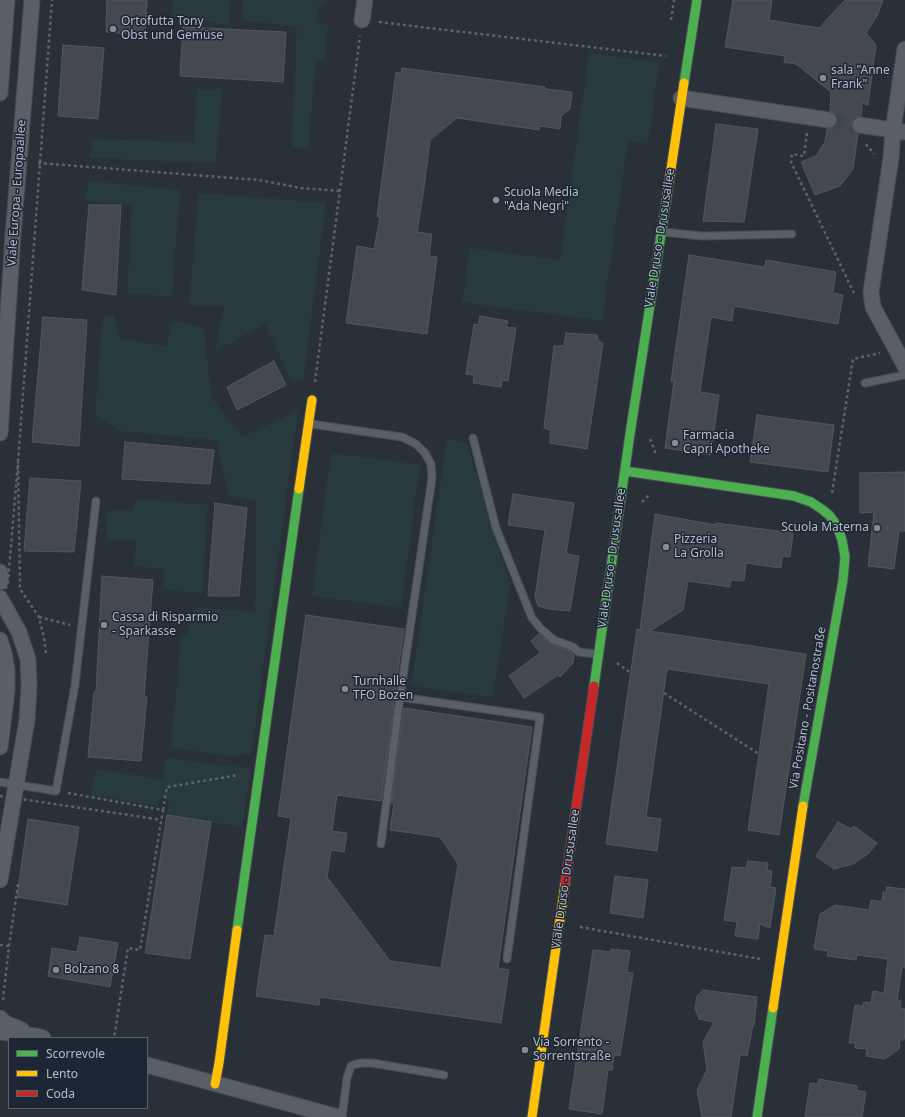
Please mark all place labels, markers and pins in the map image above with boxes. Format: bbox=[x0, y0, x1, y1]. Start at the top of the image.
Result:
place label: Ortofutta Tony Obst und Gemüse bbox=[121, 15, 223, 43]
marker: Ortofutta Tony Obst und Gemüse bbox=[108, 24, 118, 34]
place label: sala "Anne Frank" bbox=[831, 64, 890, 92]
marker: sala "Anne Frank" bbox=[818, 73, 828, 83]
place label: Scuola Media "Ada Negri" bbox=[504, 186, 579, 214]
marker: Scuola Media "Ada Negri" bbox=[491, 195, 501, 205]
place label: Farmacia Capri Apotheke bbox=[683, 429, 770, 457]
marker: Farmacia Capri Apotheke bbox=[670, 438, 680, 448]
place label: Scuola Materna bbox=[781, 521, 869, 535]
marker: Scuola Materna bbox=[872, 523, 882, 533]
place label: Pizzeria La Grolla bbox=[674, 533, 724, 561]
marker: Pizzeria La Grolla bbox=[661, 542, 671, 552]
place label: Cassa di Risparmio - Sparkasse bbox=[112, 611, 218, 639]
marker: Cassa di Risparmio - Sparkasse bbox=[99, 620, 109, 630]
place label: Turnhalle TFO Bozen bbox=[353, 675, 413, 703]
marker: Turnhalle TFO Bozen bbox=[340, 684, 350, 694]
place label: Bolzano 8 bbox=[64, 963, 119, 977]
marker: Bolzano 8 bbox=[51, 965, 61, 975]
place label: Via Sorrento - Sorrentstraße bbox=[533, 1036, 611, 1064]
marker: Via Sorrento - Sorrentstraße bbox=[520, 1045, 530, 1055]

